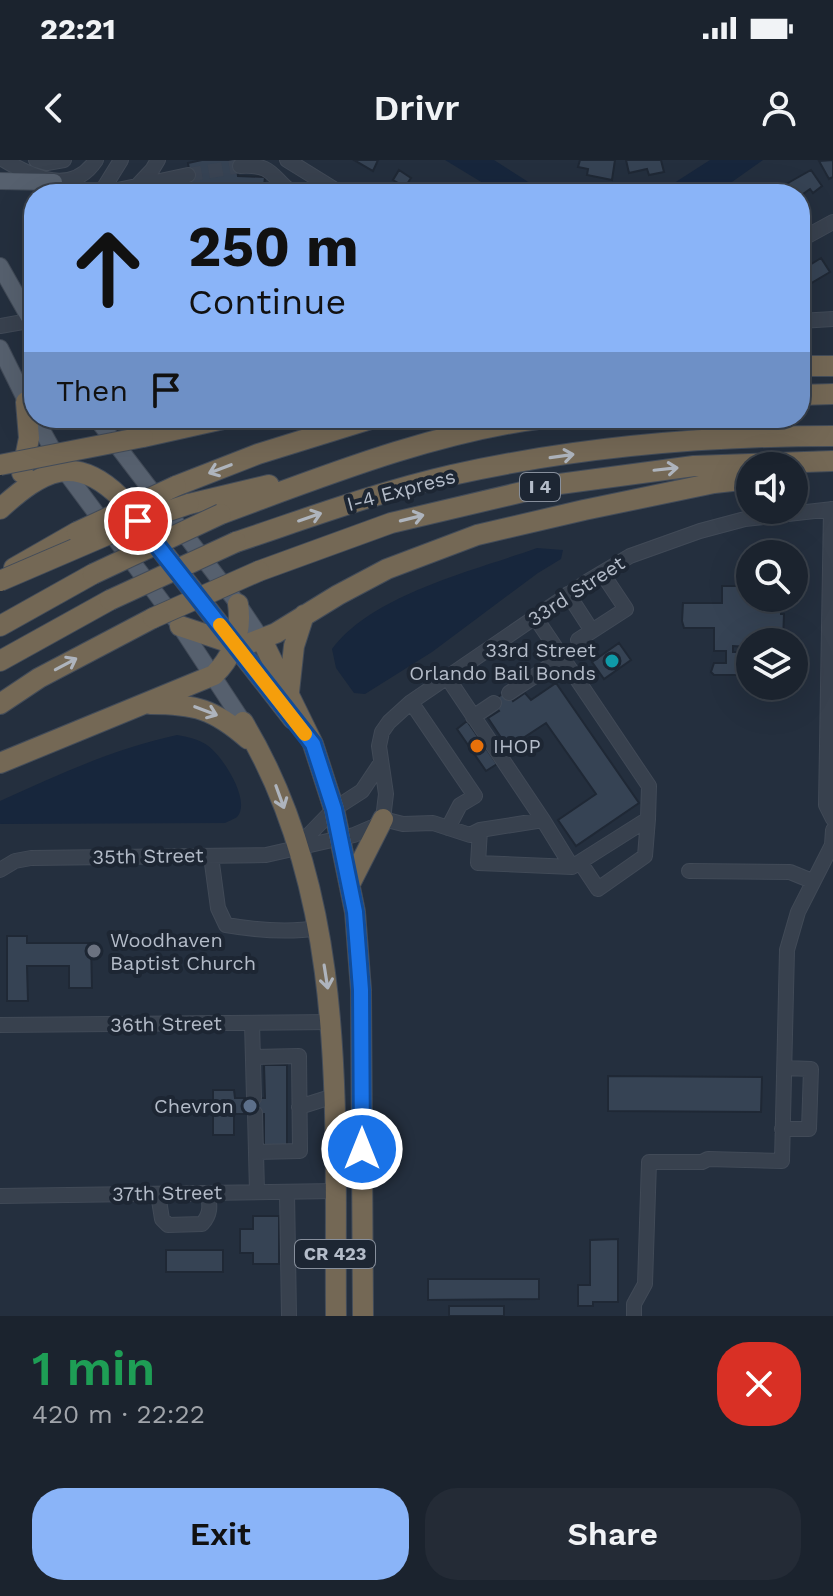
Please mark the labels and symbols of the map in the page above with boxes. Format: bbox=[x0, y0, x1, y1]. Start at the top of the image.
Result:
one-way arrow bbox=[549, 448, 574, 463]
one-way arrow bbox=[653, 461, 679, 476]
one-way arrow bbox=[208, 463, 233, 477]
street label: I-4 Express bbox=[344, 464, 458, 516]
road number: I 4 bbox=[520, 473, 560, 501]
pin bbox=[104, 487, 172, 555]
one-way arrow bbox=[297, 509, 322, 524]
one-way arrow bbox=[398, 510, 424, 525]
street label: 33rd Street bbox=[523, 550, 629, 631]
place label: 33rd Street Orlando Bail Bonds bbox=[409, 638, 597, 685]
marker: 33rd Street Orlando Bail Bonds bbox=[603, 652, 621, 670]
one-way arrow bbox=[54, 655, 78, 671]
one-way arrow bbox=[193, 705, 218, 719]
place label: IHOP bbox=[493, 734, 541, 758]
marker: IHOP bbox=[468, 737, 486, 755]
one-way arrow bbox=[273, 785, 288, 810]
street label: 35th Street bbox=[92, 843, 204, 869]
place label: Woodhaven Baptist Church bbox=[110, 928, 256, 975]
marker: Woodhaven Baptist Church bbox=[85, 942, 103, 960]
one-way arrow bbox=[319, 964, 334, 989]
street label: 36th Street bbox=[110, 1011, 223, 1037]
place label: Chevron bbox=[154, 1094, 234, 1118]
marker: Chevron bbox=[241, 1097, 259, 1115]
position arrow bbox=[320, 1107, 404, 1191]
street label: 37th Street bbox=[112, 1180, 223, 1206]
road number: CR 423 bbox=[295, 1240, 375, 1268]

